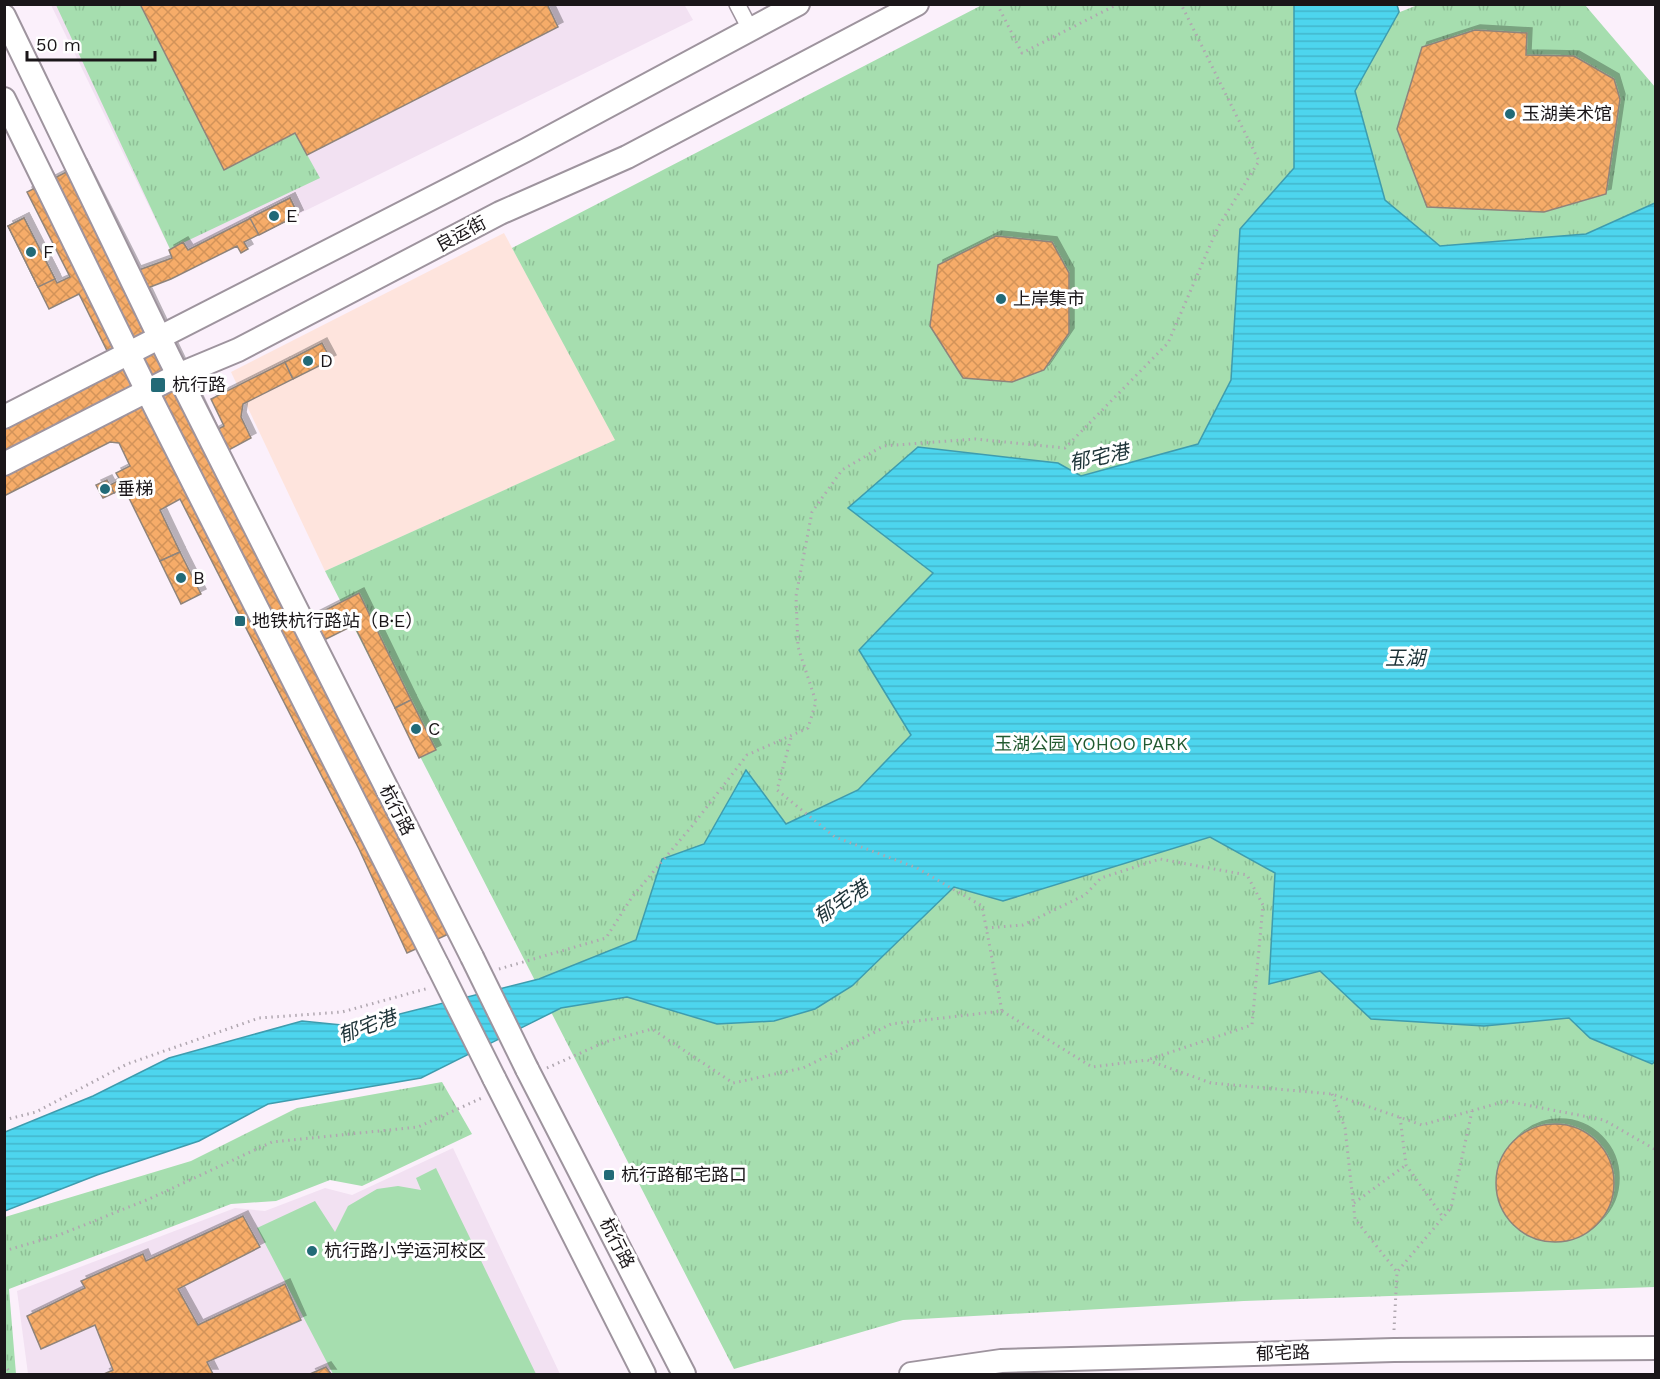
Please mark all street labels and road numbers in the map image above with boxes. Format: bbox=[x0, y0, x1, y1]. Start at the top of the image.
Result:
street label: 良运街 bbox=[432, 212, 490, 256]
street label: 杭行路 bbox=[376, 781, 419, 839]
street label: 杭行路 bbox=[596, 1214, 639, 1272]
street label: 郁宅路 bbox=[1256, 1341, 1310, 1364]

